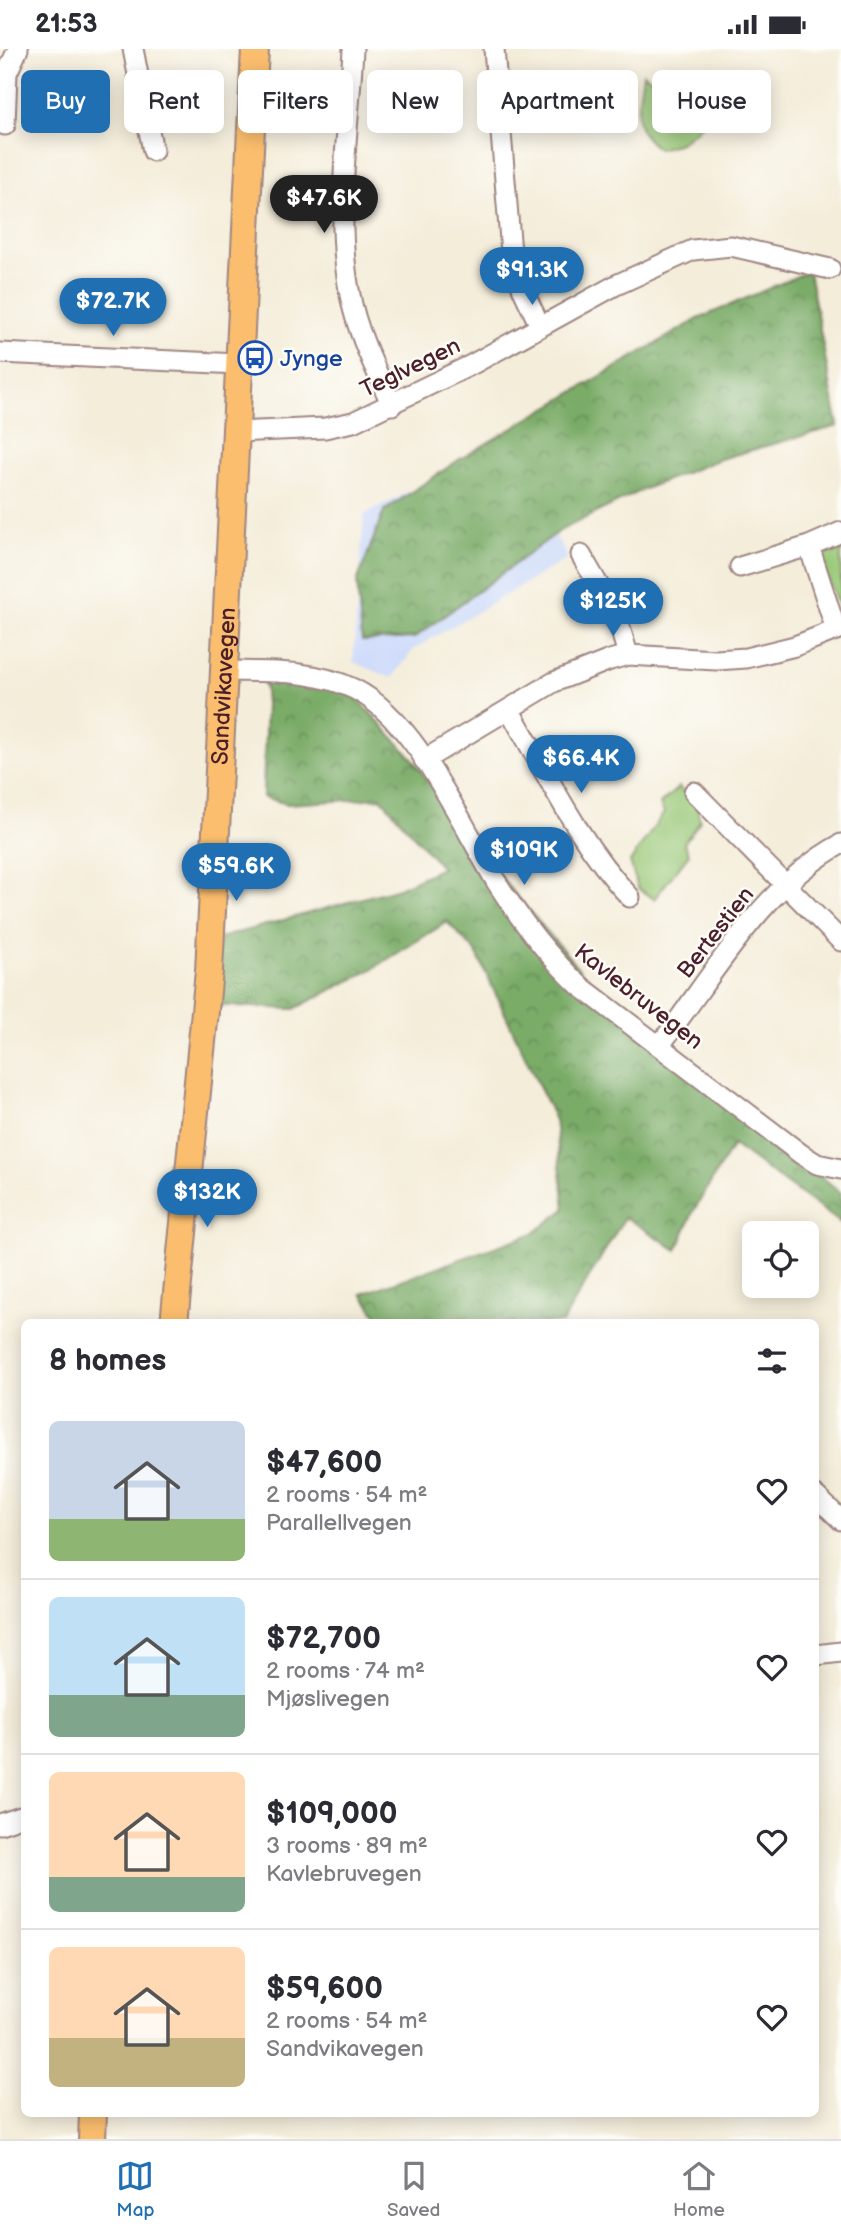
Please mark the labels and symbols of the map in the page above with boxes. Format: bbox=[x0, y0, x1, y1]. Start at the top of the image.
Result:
pin: $47.6K bbox=[267, 176, 381, 235]
pin: $91.3K bbox=[475, 247, 589, 307]
pin: $72.7K bbox=[56, 279, 170, 338]
street label: Teglvegen bbox=[356, 332, 465, 404]
bus stop icon: Jynge bbox=[236, 339, 274, 377]
place label: Jynge bbox=[280, 345, 343, 373]
pin: $125K bbox=[564, 579, 662, 638]
street label: Sandvikavegen bbox=[206, 607, 242, 766]
pin: $66.4K bbox=[524, 735, 638, 795]
pin: $109K bbox=[475, 827, 573, 887]
pin: $59.6K bbox=[179, 843, 293, 903]
street label: Bertestien bbox=[671, 881, 760, 984]
street label: Kavlebruvegen bbox=[568, 938, 708, 1056]
pin: $132K bbox=[158, 1169, 256, 1229]

